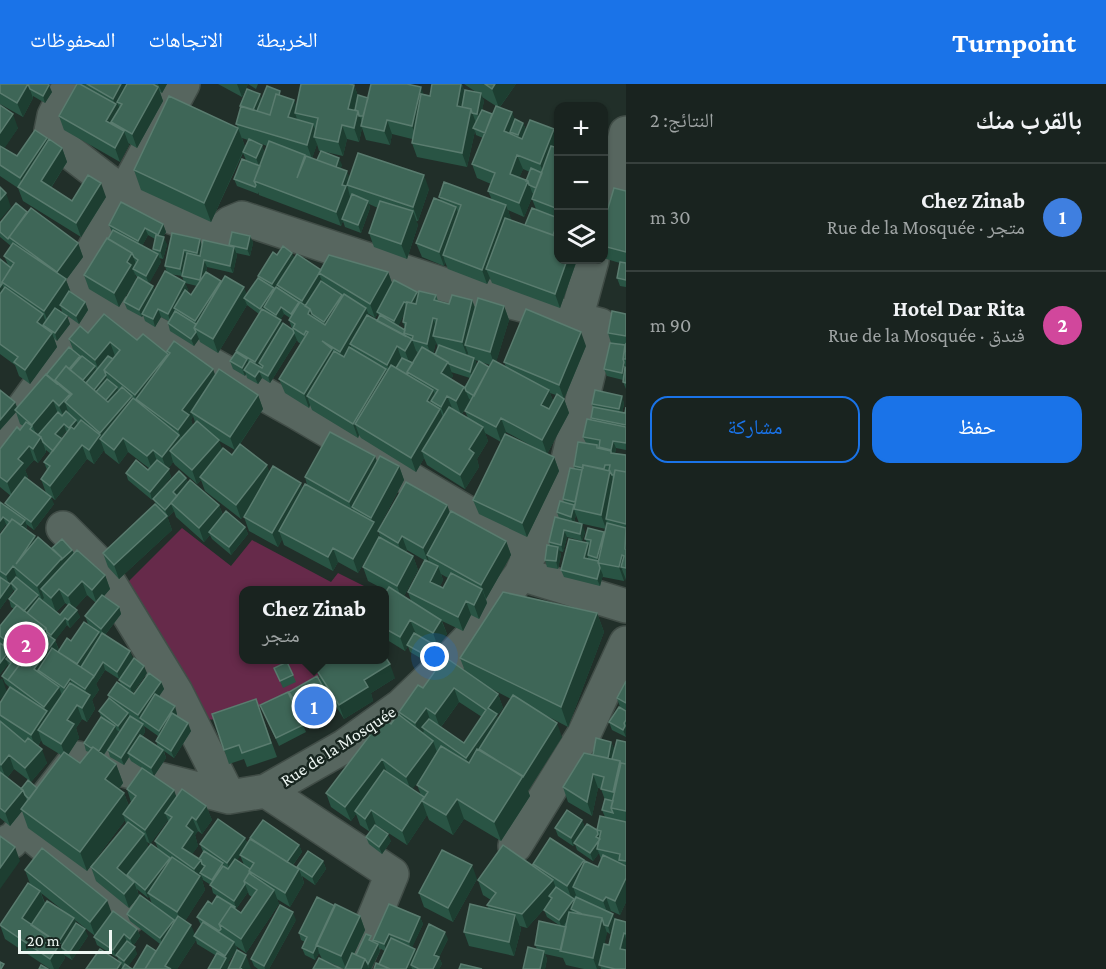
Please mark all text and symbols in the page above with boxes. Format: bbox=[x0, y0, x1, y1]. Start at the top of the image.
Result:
text: Turnpoint bbox=[952, 27, 1076, 58]
text: المحفوظات bbox=[30, 28, 115, 52]
text: الاتجاهات bbox=[148, 28, 223, 52]
text: الخريطة bbox=[256, 28, 318, 52]
map controls bbox=[554, 102, 608, 264]
button: + bbox=[554, 102, 608, 156]
text: بالقرب منك bbox=[976, 106, 1082, 135]
text: النتائج: 2 bbox=[650, 109, 714, 131]
button: − bbox=[554, 156, 608, 210]
text: Chez Zinab bbox=[921, 188, 1025, 213]
text: 30 m bbox=[650, 206, 691, 228]
text: 1 bbox=[1059, 206, 1066, 228]
button: layers bbox=[554, 210, 608, 264]
text: متجر · Rue de la Mosquée bbox=[827, 216, 1025, 238]
text: Hotel Dar Rita bbox=[893, 296, 1025, 321]
text: 90 m bbox=[650, 314, 691, 336]
text: 2 bbox=[1057, 314, 1068, 336]
text: فندق · Rue de la Mosquée bbox=[828, 324, 1025, 346]
button: مشاركة bbox=[650, 396, 860, 463]
button: حفظ bbox=[872, 396, 1082, 463]
popup bbox=[239, 586, 389, 664]
text: Chez Zinab bbox=[262, 596, 366, 621]
pin: 2 bbox=[6, 622, 46, 666]
text: متجر bbox=[262, 624, 300, 646]
your location bbox=[420, 642, 449, 671]
pin: 1 bbox=[294, 684, 334, 728]
street label: Rue de la Mosquée bbox=[277, 701, 399, 791]
scale bar bbox=[18, 927, 112, 954]
text: 20 m bbox=[27, 932, 60, 949]

